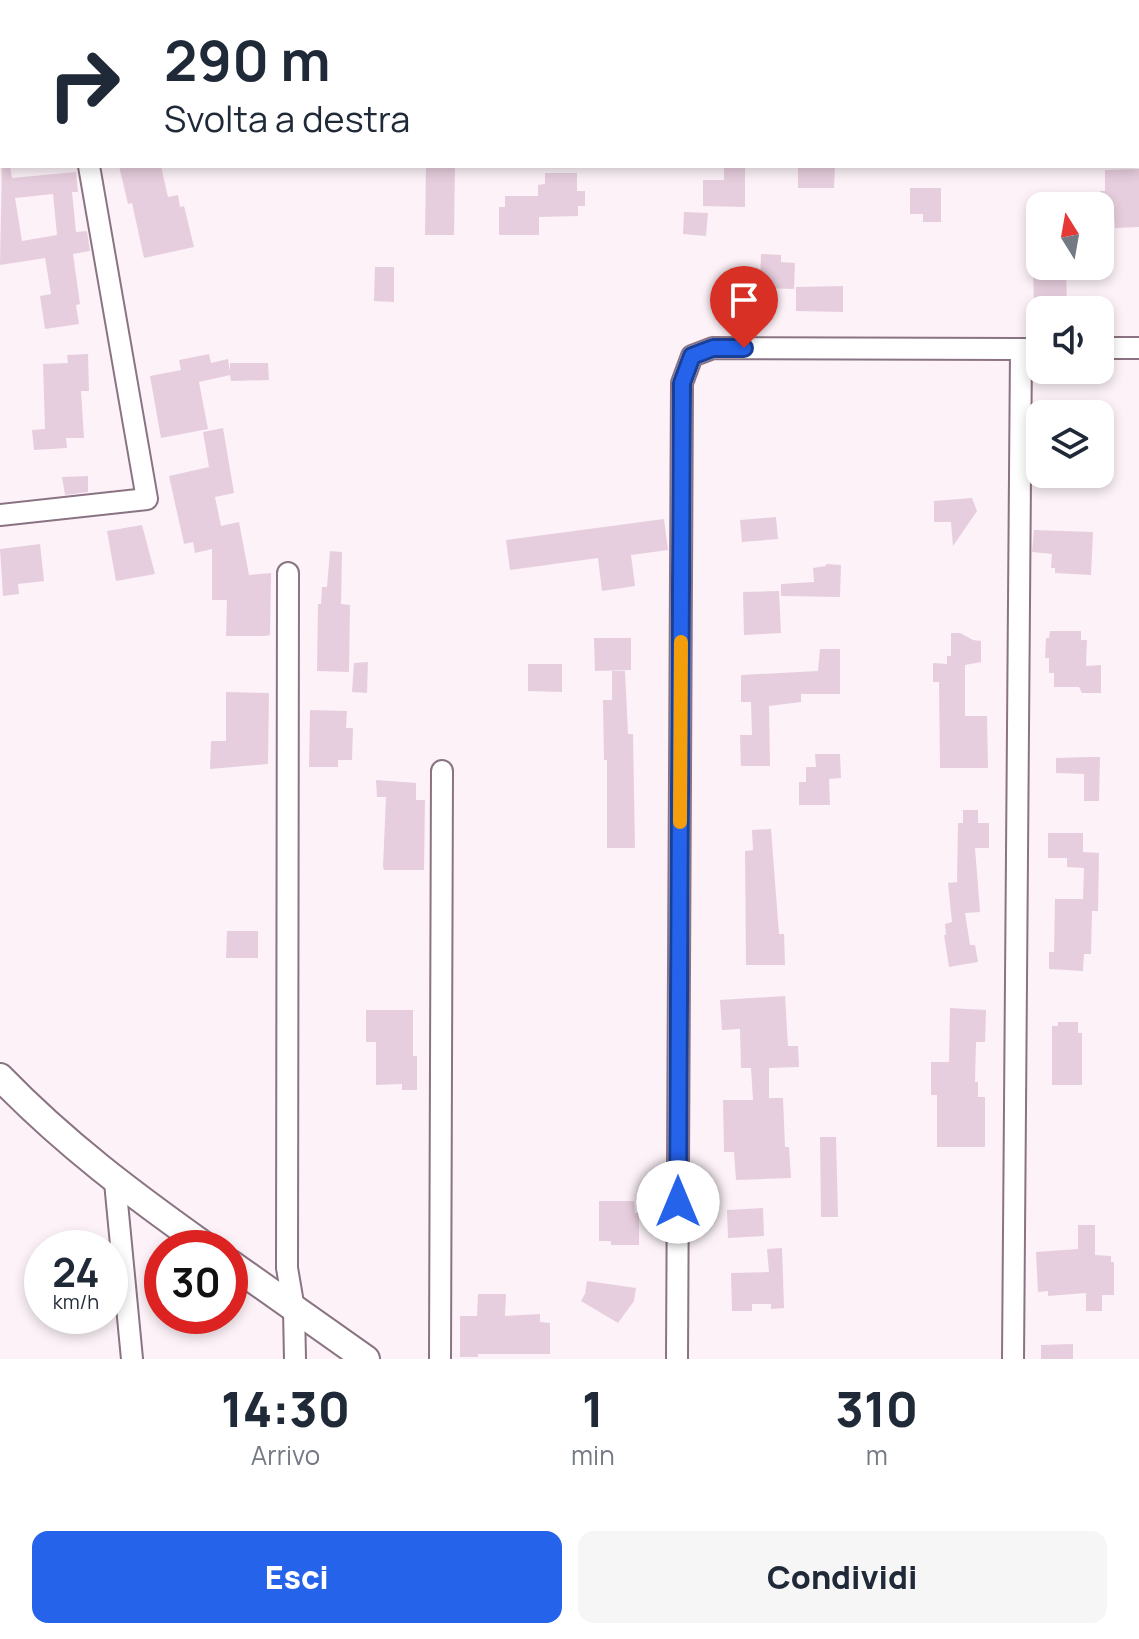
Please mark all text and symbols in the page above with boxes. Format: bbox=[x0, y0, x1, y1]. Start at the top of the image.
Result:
text: 290 m bbox=[164, 21, 331, 98]
icon: right bbox=[32, 32, 136, 136]
text: Svolta a destra bbox=[164, 94, 410, 143]
north arrow bbox=[1026, 192, 1114, 280]
map controls bbox=[1026, 192, 1114, 488]
pin bbox=[710, 266, 778, 348]
icon: arrive bbox=[722, 278, 766, 322]
button: sound bbox=[1026, 296, 1114, 384]
button: layers bbox=[1026, 400, 1114, 488]
position arrow bbox=[636, 1160, 720, 1244]
speed limit sign: 30 bbox=[144, 1230, 248, 1334]
text: 24 bbox=[52, 1244, 100, 1299]
text: km/h bbox=[53, 1288, 99, 1315]
text: 14:30 bbox=[221, 1376, 350, 1441]
text: 1 bbox=[582, 1376, 604, 1441]
text: 310 bbox=[836, 1376, 918, 1441]
text: Arrivo bbox=[251, 1437, 320, 1473]
text: min bbox=[571, 1437, 615, 1473]
text: m bbox=[866, 1437, 888, 1473]
button: Esci bbox=[32, 1531, 562, 1623]
button: Condividi bbox=[578, 1531, 1107, 1623]

